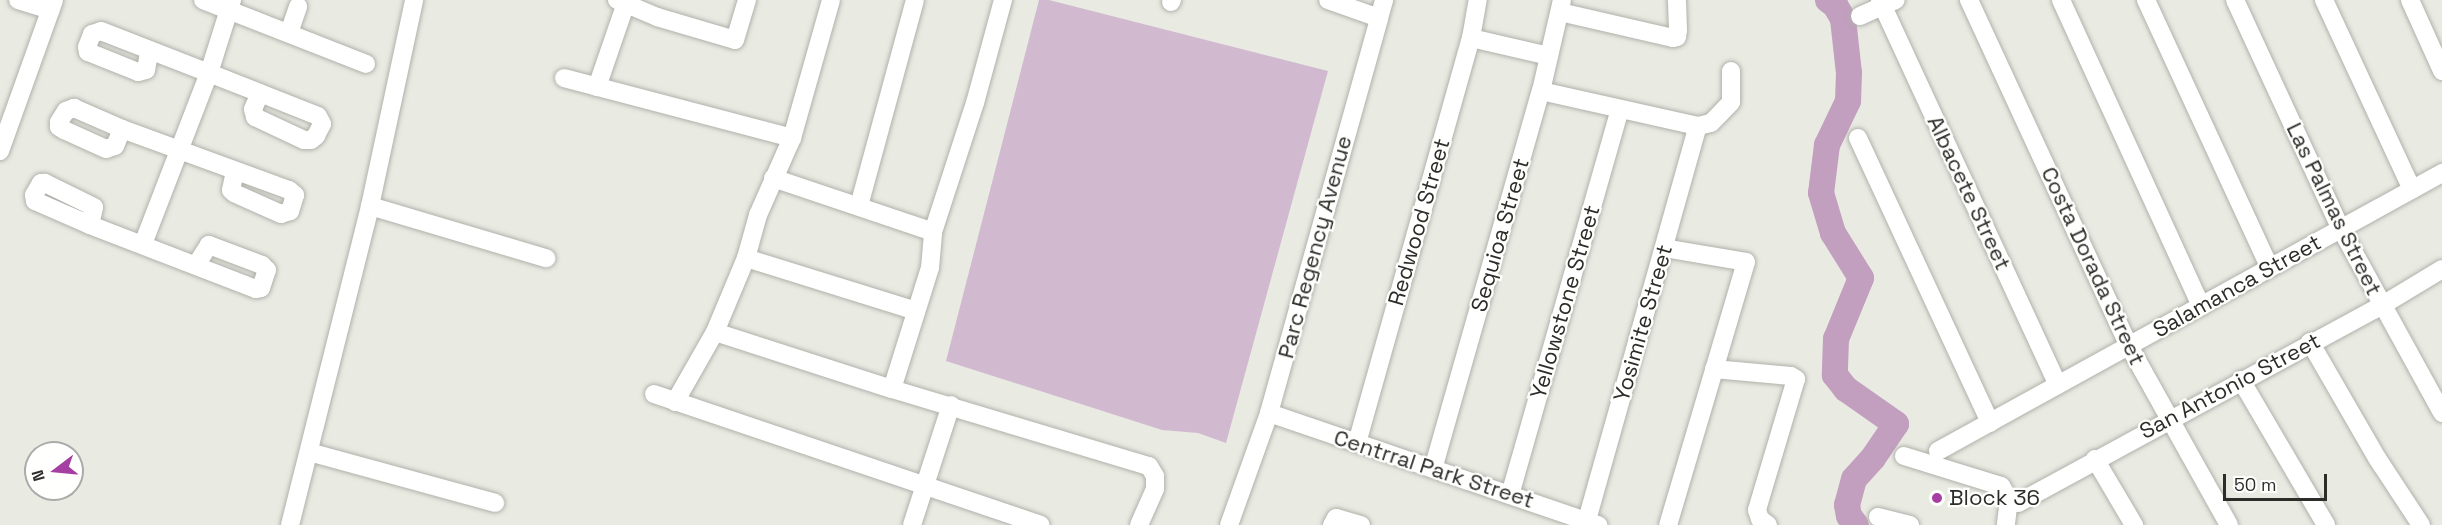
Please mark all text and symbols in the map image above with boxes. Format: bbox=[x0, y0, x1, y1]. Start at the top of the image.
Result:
street label: Albacete Street bbox=[1922, 112, 2016, 274]
street label: Las Palmas Street bbox=[2281, 118, 2387, 300]
street label: Parc Regency Avenue bbox=[1273, 133, 1357, 361]
street label: Redwood Street bbox=[1383, 135, 1455, 309]
street label: Sequioa Street bbox=[1465, 155, 1535, 315]
street label: Costa Dorada Street bbox=[2035, 163, 2151, 369]
street label: Yellowstone Street bbox=[1525, 202, 1605, 402]
street label: Salamanca Street bbox=[2148, 229, 2326, 343]
street label: Yosimite Street bbox=[1608, 241, 1678, 405]
street label: San Antonio Street bbox=[2135, 327, 2325, 445]
street label: Centrral Park Street bbox=[1331, 424, 1537, 514]
north arrow bbox=[24, 441, 84, 501]
scale bar bbox=[2226, 462, 2330, 500]
text: N bbox=[27, 468, 50, 484]
text: 50 m bbox=[2234, 473, 2276, 496]
place label: Block 36 bbox=[1949, 485, 2040, 511]
marker: Block 36 bbox=[1930, 491, 1944, 505]

